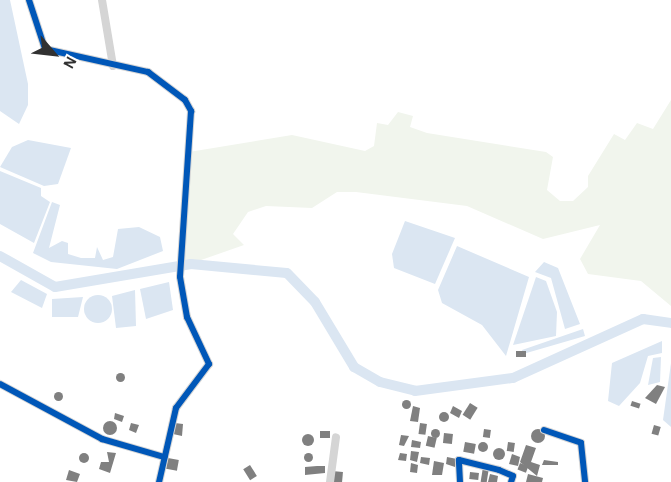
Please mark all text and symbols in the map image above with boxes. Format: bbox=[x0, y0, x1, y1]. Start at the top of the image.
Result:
north arrow bbox=[24, 24, 84, 84]
text: N bbox=[60, 54, 80, 71]

